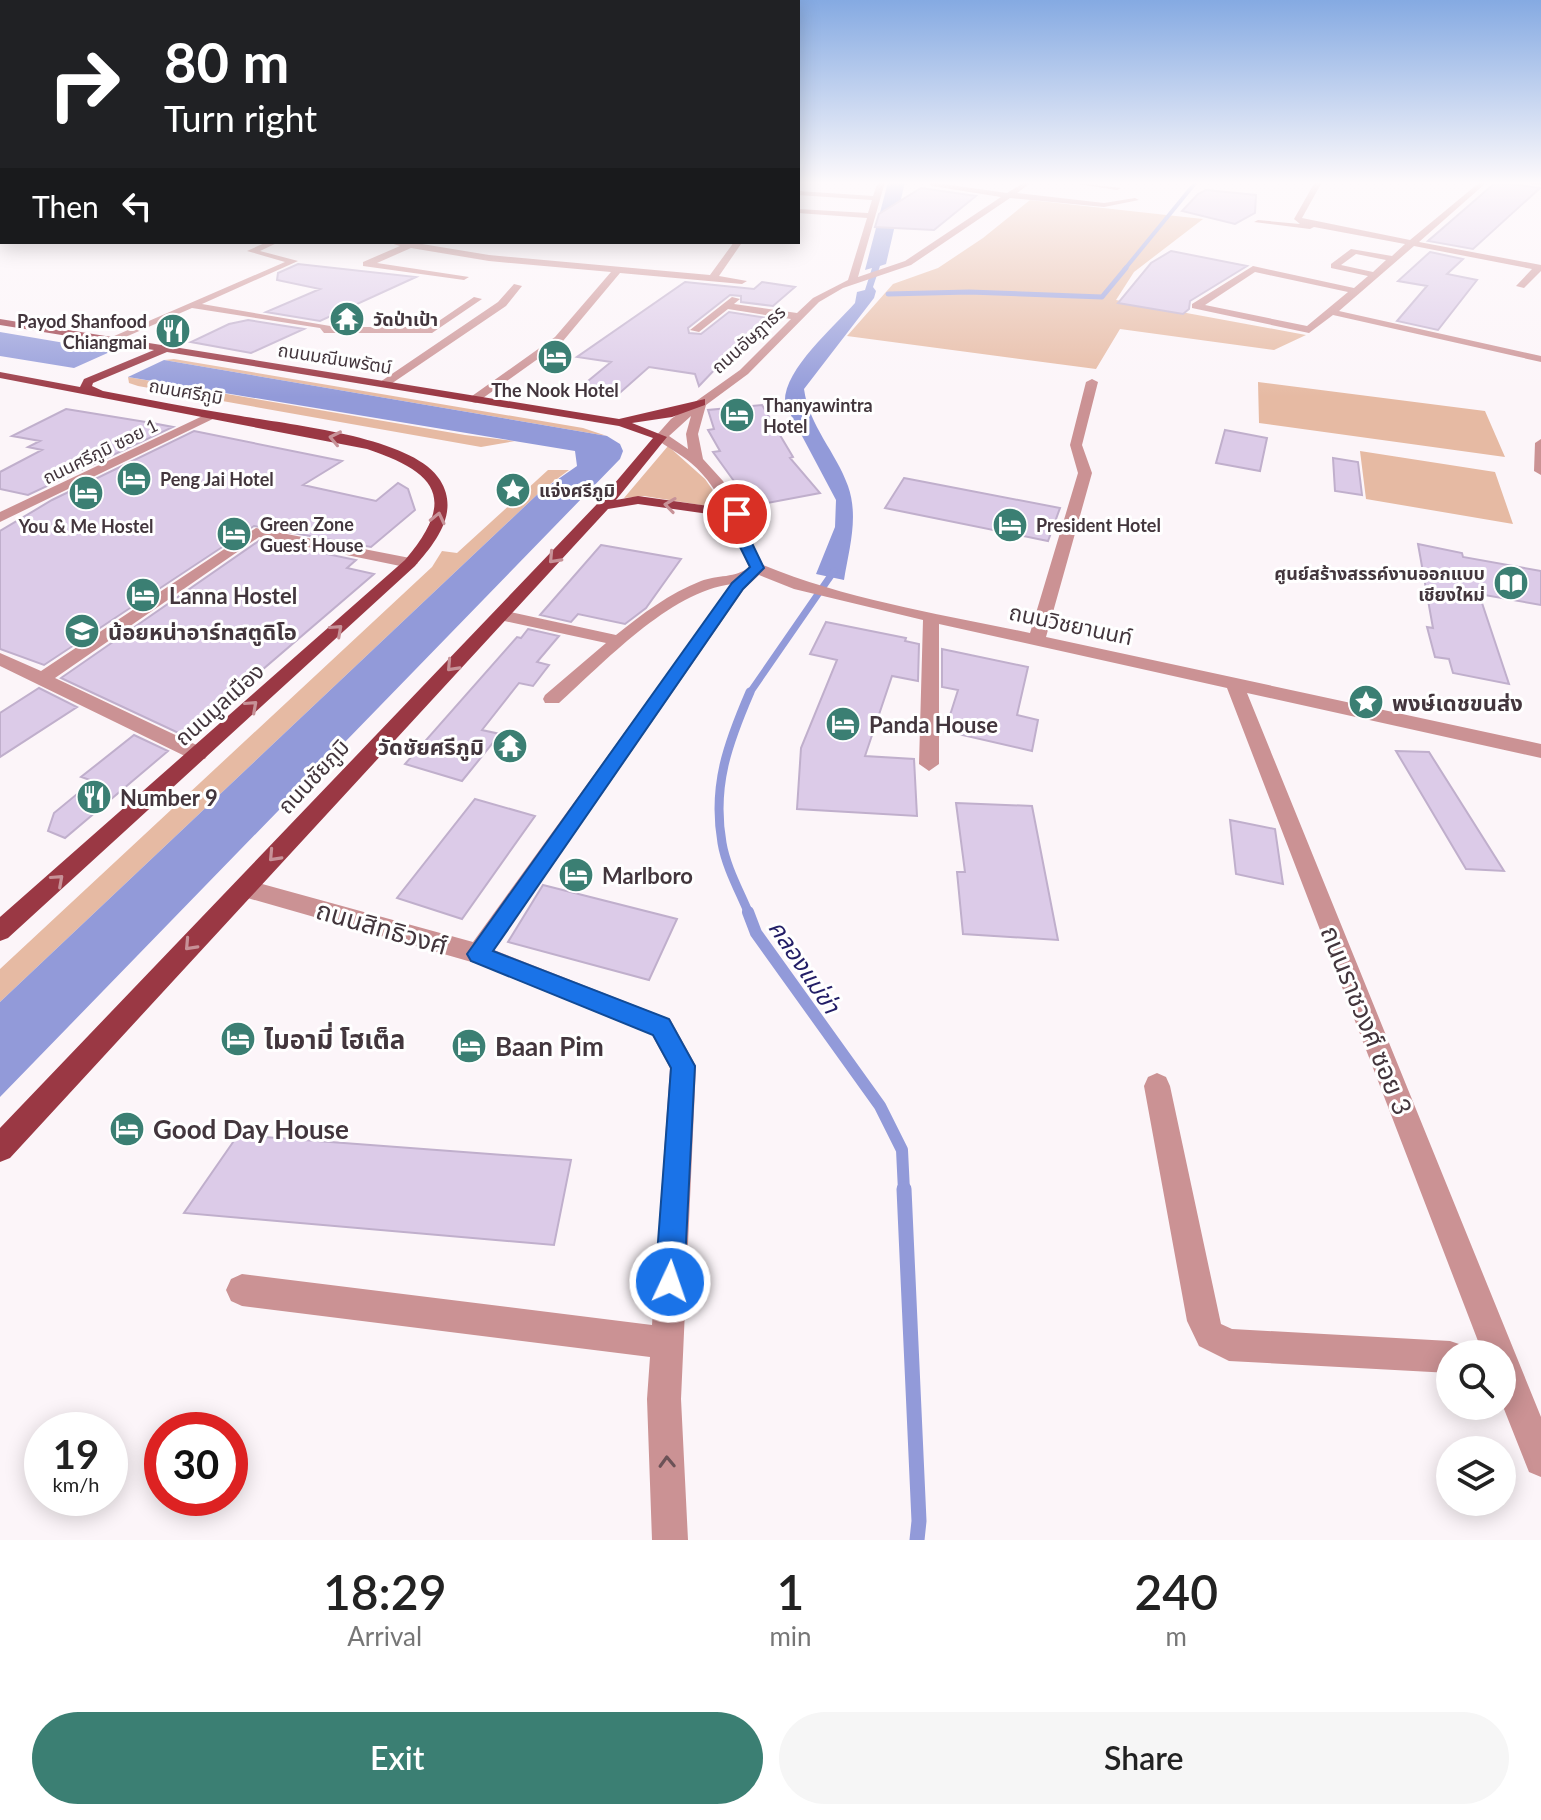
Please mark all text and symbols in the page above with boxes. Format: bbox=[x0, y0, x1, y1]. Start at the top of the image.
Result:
text: 80 m bbox=[164, 28, 289, 95]
icon: right bbox=[32, 32, 136, 136]
text: Turn right bbox=[164, 96, 317, 140]
icon: left bbox=[115, 184, 159, 228]
text: Then bbox=[32, 188, 99, 224]
temple icon: วัดป่าเป้า bbox=[328, 300, 366, 338]
street label: ถนนอัษฎาธร bbox=[707, 300, 790, 378]
place label: วัดป่าเป้า bbox=[373, 308, 438, 330]
place label: Payod Shanfood Chiangmai bbox=[17, 310, 147, 353]
restaurant icon: Payod Shanfood Chiangmai bbox=[154, 312, 192, 350]
street label: ถนนมณีนพรัตน์ bbox=[276, 338, 394, 378]
hotel icon: The Nook Hotel bbox=[536, 338, 574, 376]
street label: ถนนศรีภูมิ bbox=[147, 374, 225, 410]
place label: The Nook Hotel bbox=[491, 379, 619, 401]
place label: Thanyawintra Hotel bbox=[763, 394, 873, 437]
hotel icon: Thanyawintra Hotel bbox=[718, 396, 756, 434]
street label: ถนนศรีภูมิ ซอย 1 bbox=[39, 414, 162, 490]
one-way arrow bbox=[329, 430, 343, 447]
hotel icon: Peng Jai Hotel bbox=[115, 460, 153, 498]
place label: Peng Jai Hotel bbox=[160, 468, 274, 490]
place icon: แจ่งศรีภูมิ bbox=[494, 471, 532, 509]
hotel icon: You & Me Hostel bbox=[67, 474, 105, 512]
place label: แจ่งศรีภูมิ bbox=[539, 479, 615, 502]
pin bbox=[703, 480, 771, 548]
icon: arrive bbox=[715, 492, 759, 536]
one-way arrow bbox=[663, 497, 677, 514]
hotel icon: President Hotel bbox=[991, 506, 1029, 544]
one-way arrow bbox=[429, 512, 446, 525]
place label: Green Zone Guest House bbox=[260, 513, 364, 556]
place label: President Hotel bbox=[1036, 514, 1161, 536]
place label: You & Me Hostel bbox=[17, 515, 154, 537]
hotel icon: Green Zone Guest House bbox=[215, 515, 253, 553]
one-way arrow bbox=[549, 549, 564, 563]
place label: ศูนย์สร้างสรรค์งานออกแบบ เชียงใหม่ bbox=[1274, 562, 1485, 605]
library icon: ศูนย์สร้างสรรค์งานออกแบบ เชียงใหม่ bbox=[1492, 564, 1530, 602]
hotel icon: Lanna Hostel bbox=[124, 576, 162, 614]
place label: Lanna Hostel bbox=[169, 582, 297, 609]
street label: ถนนวิชยานนท์ bbox=[1007, 598, 1135, 650]
school or university icon: น้อยหน่าอาร์ทสตูดิโอ bbox=[63, 612, 101, 650]
place label: น้อยหน่าอาร์ทสตูดิโอ bbox=[108, 618, 297, 646]
one-way arrow bbox=[327, 626, 342, 640]
street label: ถนนมูลเมือง bbox=[169, 657, 270, 752]
one-way arrow bbox=[448, 657, 462, 672]
place icon: พงษ์เดชขนส่ง bbox=[1347, 683, 1385, 721]
place label: พงษ์เดชขนส่ง bbox=[1392, 689, 1523, 716]
one-way arrow bbox=[243, 702, 258, 716]
hotel icon: Panda House bbox=[824, 705, 862, 743]
place label: Panda House bbox=[869, 711, 998, 738]
temple icon: วัดชัยศรีภูมิ bbox=[491, 727, 529, 765]
street label: ถนนชัยภูมิ bbox=[272, 733, 355, 820]
place label: วัดชัยศรีภูมิ bbox=[378, 733, 484, 761]
restaurant icon: Number 9 bbox=[75, 778, 113, 816]
place label: Number 9 bbox=[120, 784, 218, 811]
one-way arrow bbox=[269, 847, 284, 861]
hotel icon: Marlboro bbox=[557, 856, 595, 894]
place label: Marlboro bbox=[602, 862, 693, 889]
one-way arrow bbox=[49, 875, 64, 889]
street label: ถนนสิทธิวงศ์ bbox=[312, 893, 452, 961]
water label: คลองแม่ข่า bbox=[763, 914, 847, 1019]
street label: ถนนราชวงศ์ ซอย 3 bbox=[1314, 921, 1420, 1119]
one-way arrow bbox=[186, 936, 200, 951]
hotel icon: ไมอามี่ โฮเต็ล bbox=[219, 1020, 257, 1058]
place label: ไมอามี่ โฮเต็ล bbox=[264, 1022, 405, 1055]
hotel icon: Baan Pim bbox=[450, 1027, 488, 1065]
place label: Baan Pim bbox=[495, 1030, 604, 1062]
hotel icon: Good Day House bbox=[108, 1110, 146, 1148]
place label: Good Day House bbox=[153, 1113, 349, 1145]
position arrow bbox=[628, 1240, 712, 1324]
map controls bbox=[1436, 1340, 1516, 1516]
button: search bbox=[1436, 1340, 1516, 1420]
speed limit sign: 30 bbox=[144, 1412, 248, 1516]
text: 19 bbox=[53, 1430, 99, 1478]
button: layers bbox=[1436, 1436, 1516, 1516]
one-way arrow bbox=[659, 1455, 676, 1468]
text: km/h bbox=[53, 1472, 99, 1496]
text: 18:29 bbox=[323, 1563, 447, 1620]
text: 1 bbox=[777, 1563, 804, 1620]
text: 240 bbox=[1135, 1563, 1218, 1620]
text: Arrival bbox=[347, 1620, 422, 1652]
text: min bbox=[769, 1620, 812, 1652]
text: m bbox=[1166, 1620, 1187, 1652]
button: Exit bbox=[32, 1712, 763, 1804]
button: Share bbox=[779, 1712, 1509, 1804]

